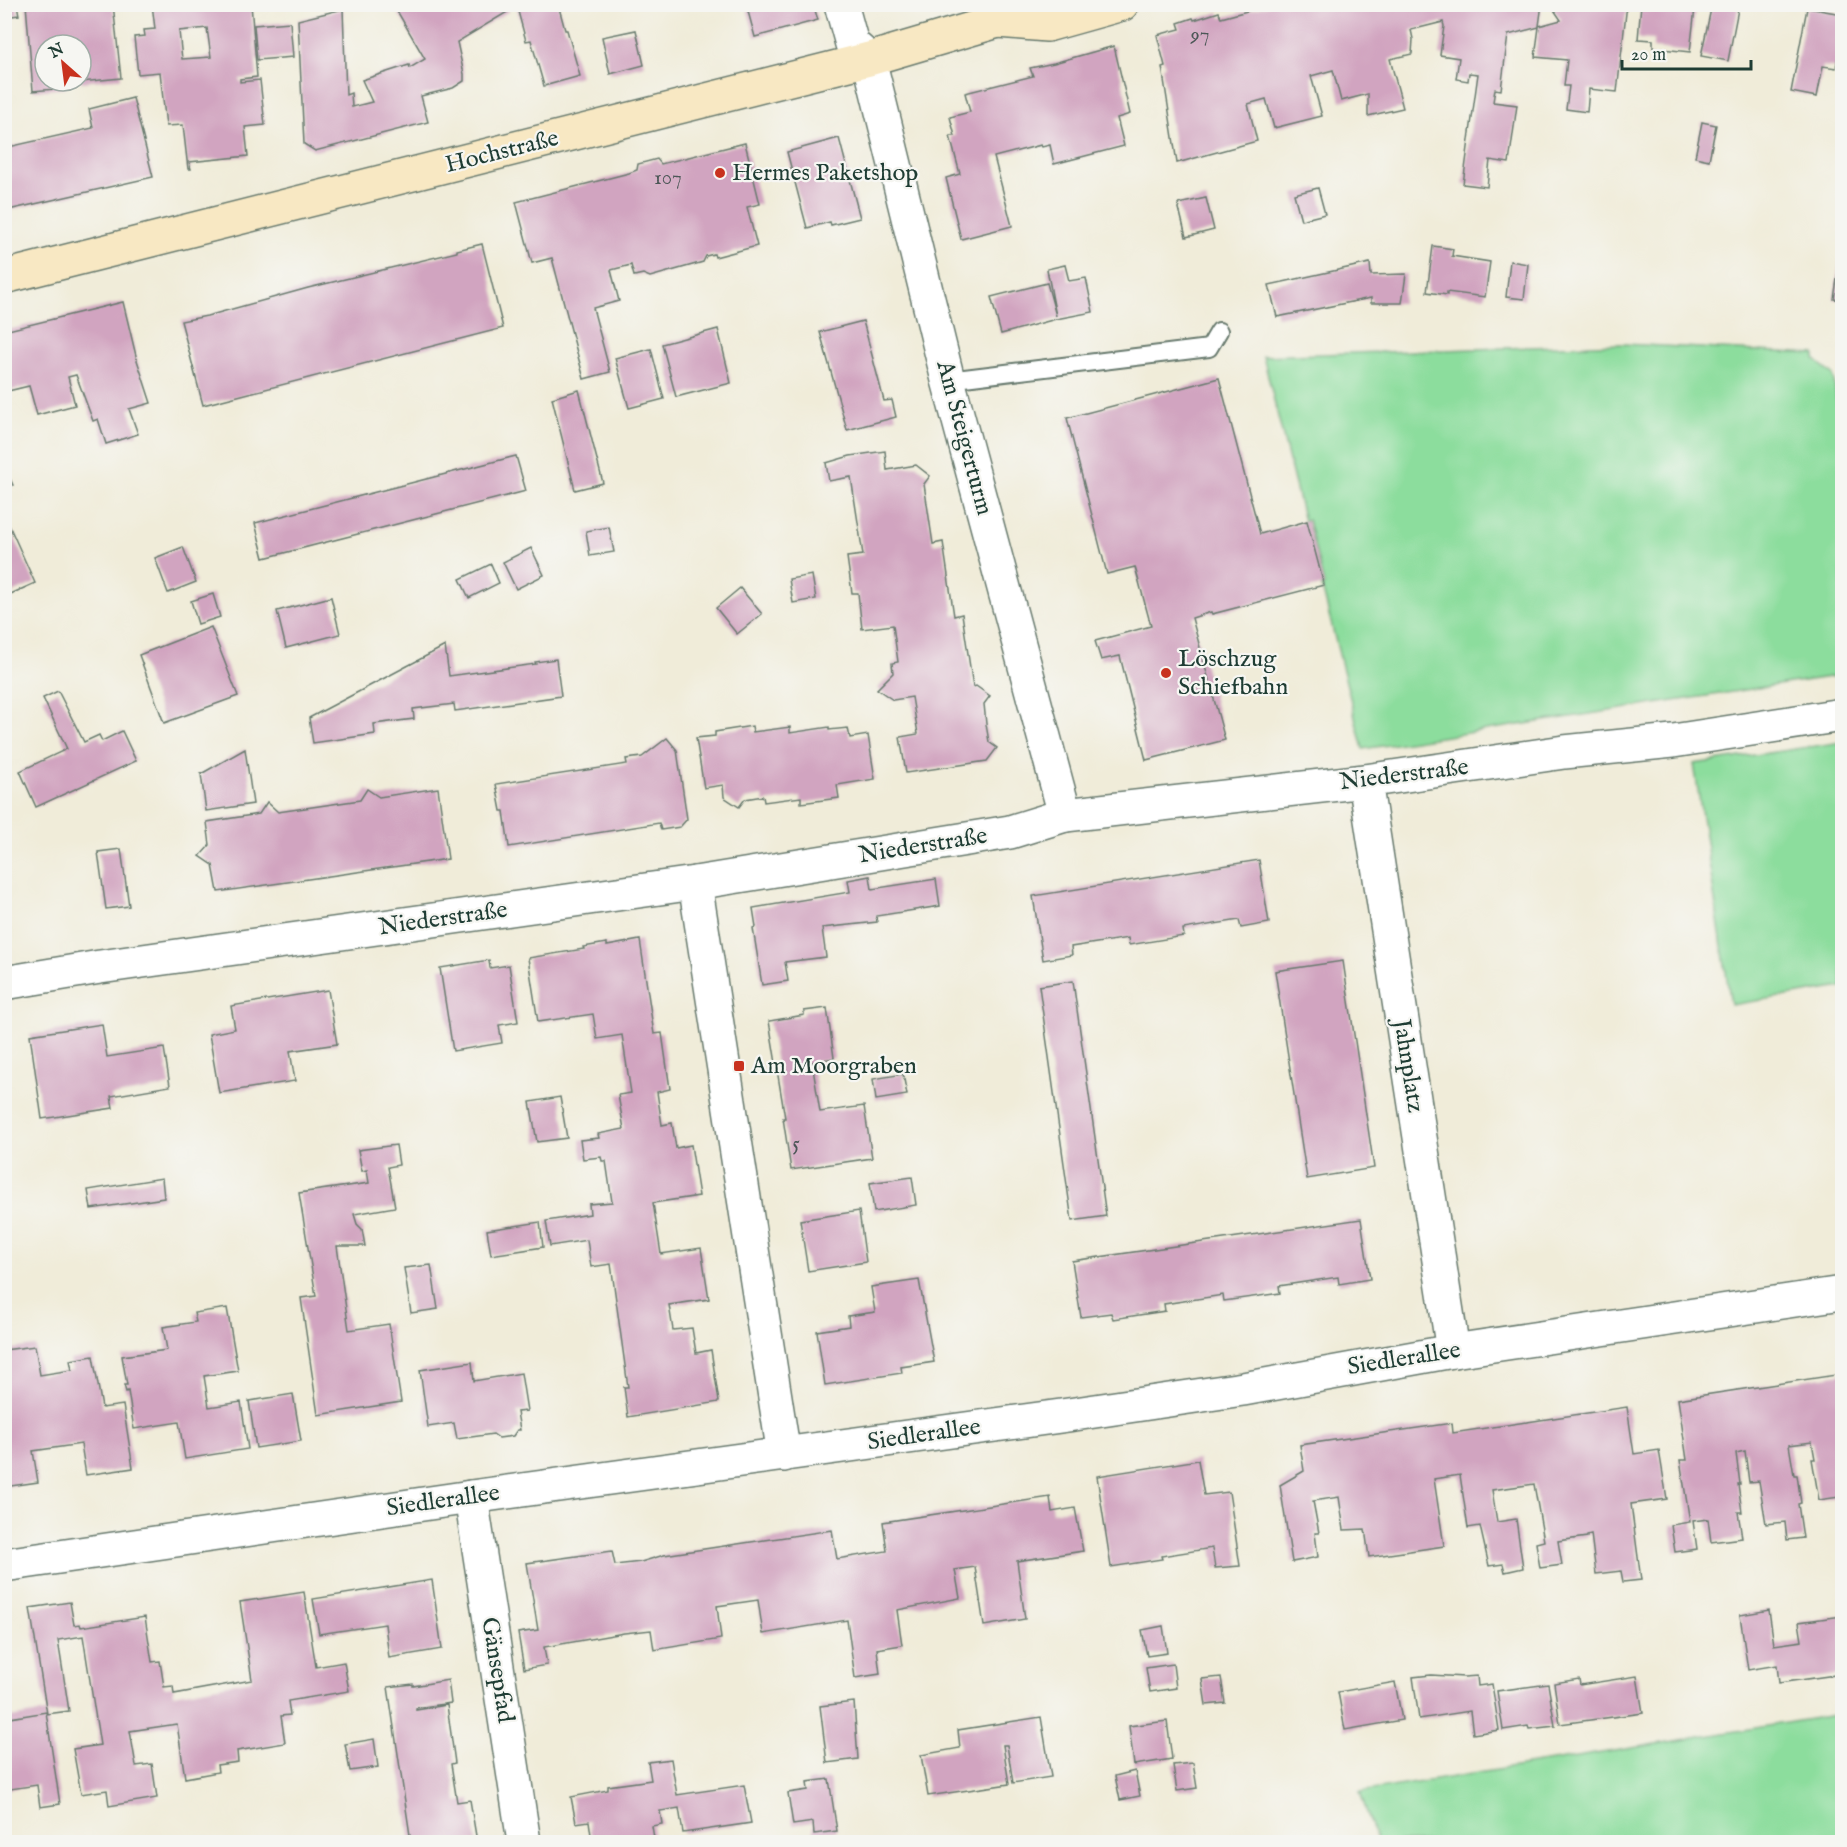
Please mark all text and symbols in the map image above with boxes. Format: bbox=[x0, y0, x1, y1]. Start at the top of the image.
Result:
house number: 97 bbox=[1190, 22, 1210, 49]
north arrow bbox=[33, 33, 93, 93]
scale bar bbox=[1622, 33, 1751, 71]
text: N bbox=[45, 39, 68, 64]
text: 20 m bbox=[1631, 44, 1666, 67]
street label: Hochstraße bbox=[442, 123, 562, 181]
place label: Hermes Paketshop bbox=[732, 158, 918, 189]
house number: 107 bbox=[654, 165, 682, 192]
marker: Hermes Paketshop bbox=[713, 166, 727, 180]
street label: Am Steigerturm bbox=[928, 356, 1000, 519]
place label: Löschzug Schiefbahn bbox=[1178, 644, 1288, 703]
marker: Löschzug Schiefbahn bbox=[1159, 666, 1173, 680]
street label: Niederstraße bbox=[1338, 752, 1470, 798]
street label: Niederstraße bbox=[856, 821, 990, 871]
street label: Niederstraße bbox=[377, 895, 509, 943]
street label: Jahnplatz bbox=[1385, 1014, 1431, 1115]
place label: Am Moorgraben bbox=[750, 1051, 917, 1082]
marker: Am Moorgraben bbox=[732, 1059, 746, 1073]
house number: 5 bbox=[792, 1131, 800, 1158]
street label: Siedlerallee bbox=[1345, 1335, 1463, 1383]
street label: Siedlerallee bbox=[865, 1412, 983, 1458]
street label: Siedlerallee bbox=[384, 1478, 502, 1524]
street label: Gänsepfad bbox=[473, 1615, 521, 1725]

